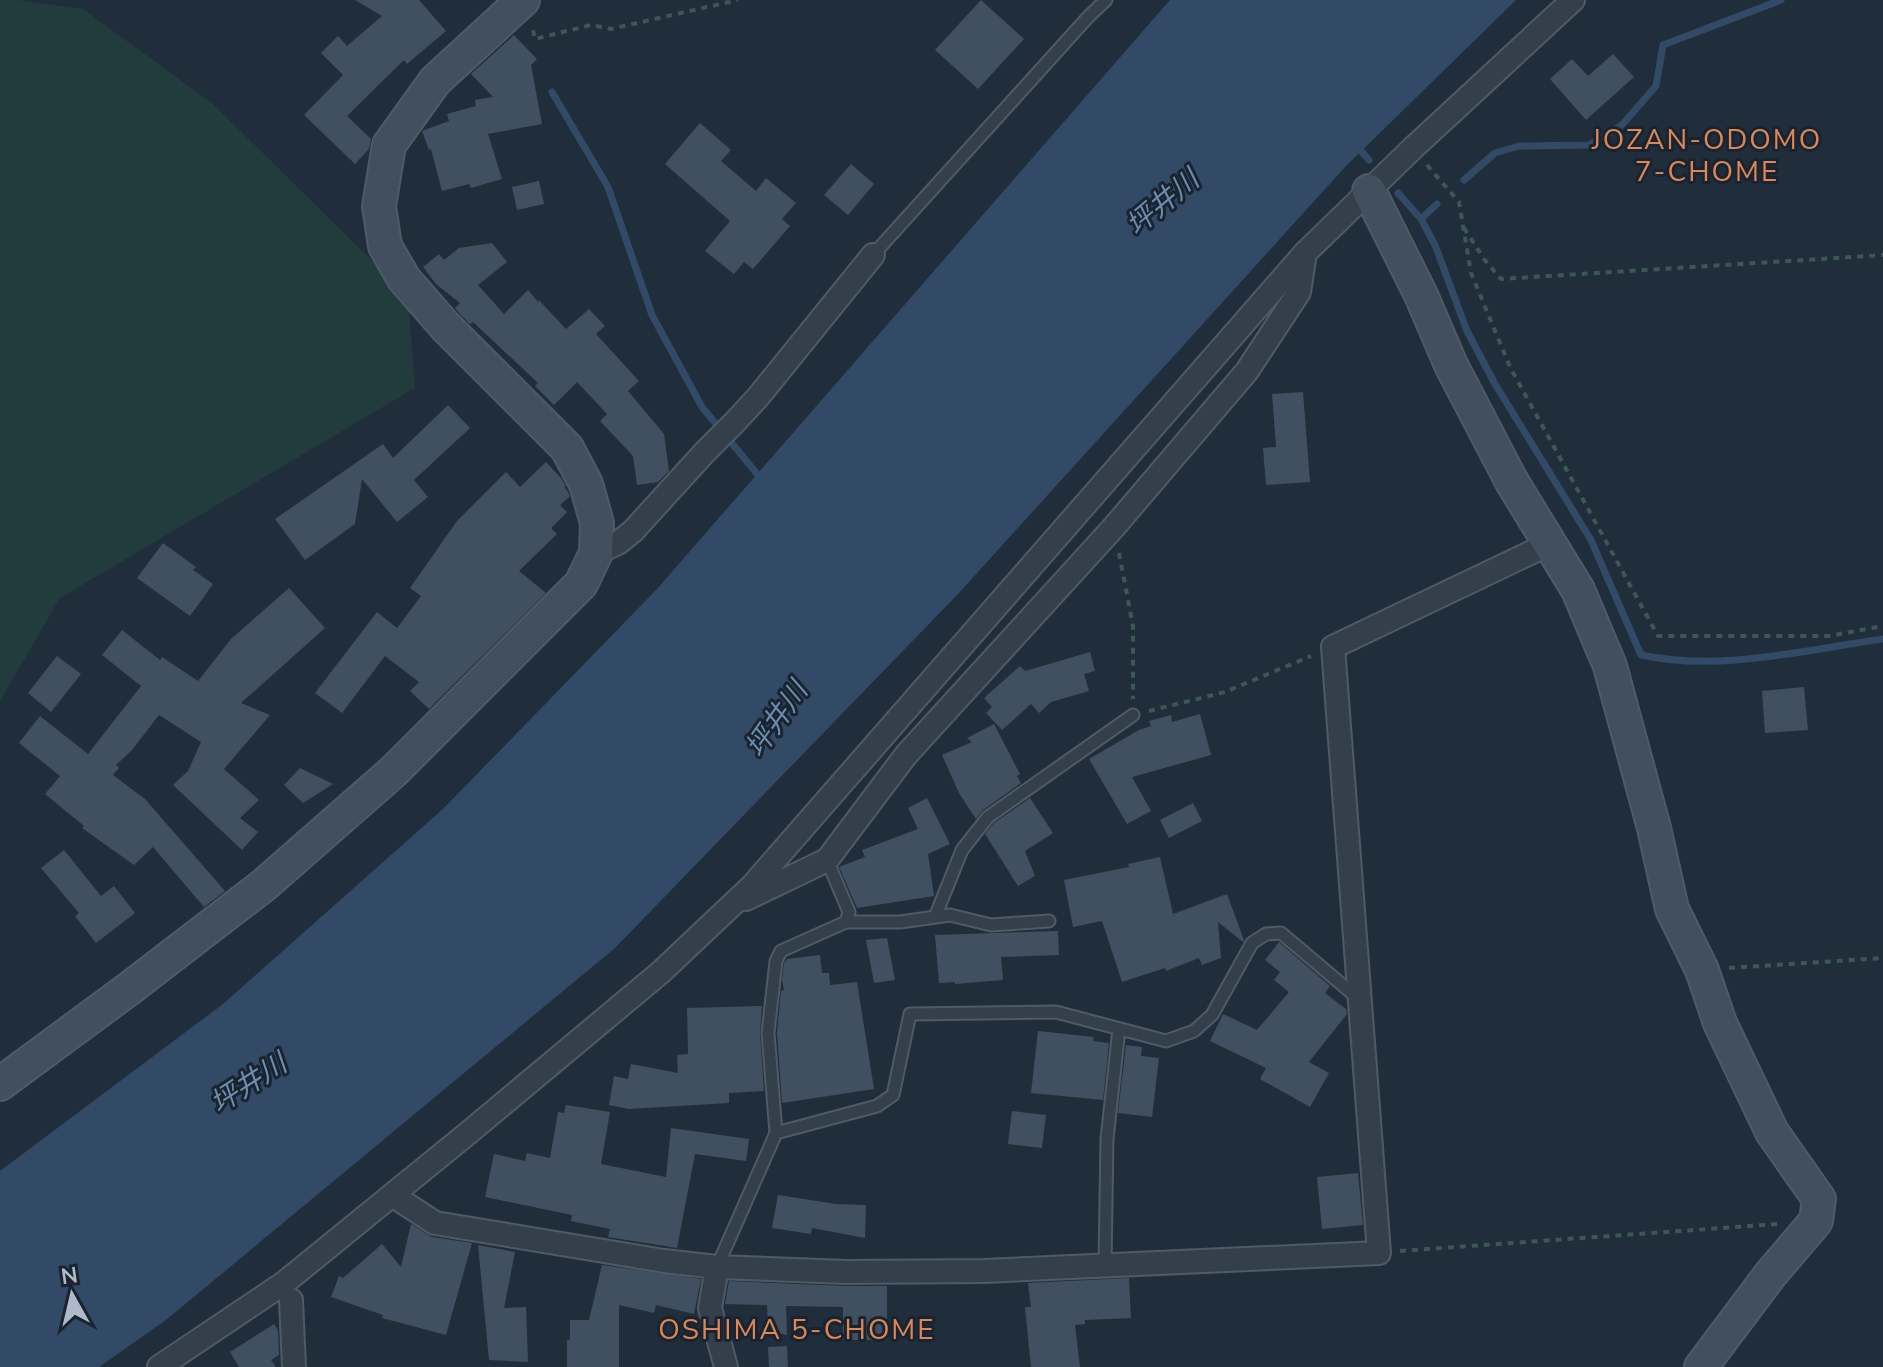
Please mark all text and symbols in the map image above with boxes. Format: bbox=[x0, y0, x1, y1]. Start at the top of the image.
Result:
district label: JOZAN-ODOMO 7-CHOME bbox=[1591, 121, 1822, 191]
water label: 坪井川 bbox=[1118, 159, 1209, 244]
water label: 坪井川 bbox=[737, 672, 818, 765]
water label: 坪井川 bbox=[203, 1043, 297, 1123]
north arrow bbox=[32, 1255, 112, 1335]
text: N bbox=[59, 1260, 80, 1292]
district label: OSHIMA 5-CHOME bbox=[658, 1311, 936, 1349]

